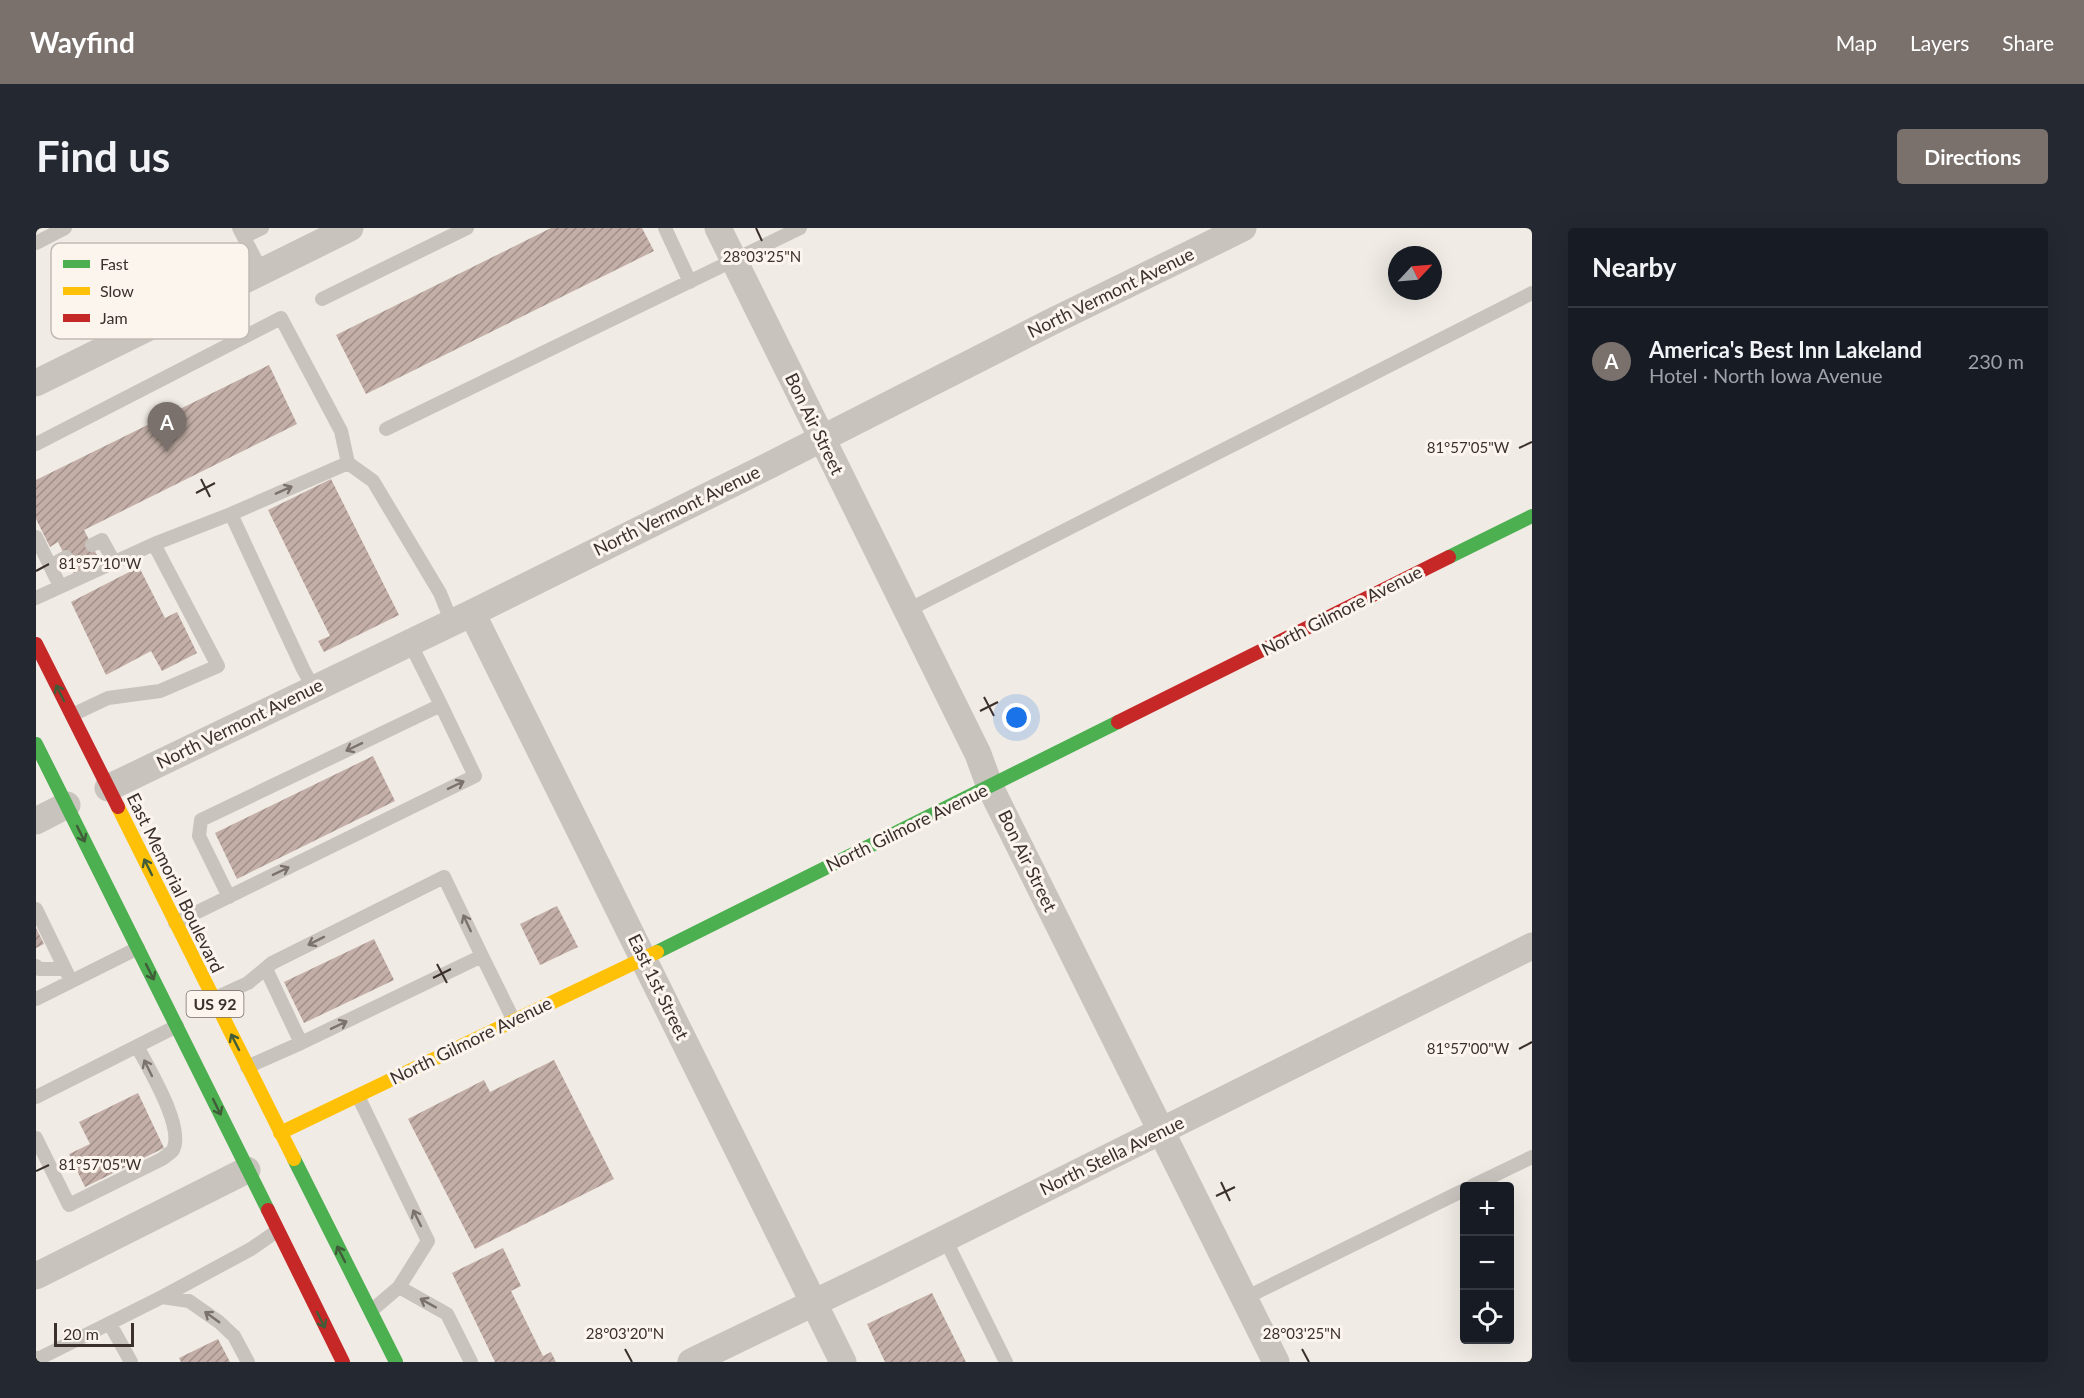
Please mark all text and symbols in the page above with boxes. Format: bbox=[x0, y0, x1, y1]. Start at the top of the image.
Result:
text: Wayfind bbox=[30, 25, 135, 59]
text: Map bbox=[1836, 30, 1877, 55]
text: Layers bbox=[1910, 30, 1969, 55]
text: Share bbox=[2002, 30, 2054, 55]
button: Directions bbox=[1897, 129, 2048, 184]
text: Find us bbox=[36, 131, 170, 181]
street label: North Vermont Avenue bbox=[1024, 242, 1197, 342]
legend bbox=[51, 243, 249, 339]
north arrow bbox=[1388, 246, 1442, 300]
text: 28°03'25"N bbox=[723, 247, 801, 265]
text: Nearby bbox=[1592, 251, 1677, 283]
text: Fast bbox=[100, 254, 129, 273]
text: Slow bbox=[100, 281, 134, 300]
text: Jam bbox=[100, 308, 128, 327]
text: America's Best Inn Lakeland bbox=[1649, 336, 1922, 363]
text: A bbox=[1605, 349, 1618, 373]
text: 230 m bbox=[1968, 349, 2024, 373]
text: Hotel · North Iowa Avenue bbox=[1649, 363, 1883, 387]
street label: Bon Air Street bbox=[781, 369, 849, 478]
pin: A bbox=[148, 402, 186, 452]
text: 81°57'05"W bbox=[1427, 438, 1510, 456]
street label: North Vermont Avenue bbox=[590, 460, 763, 560]
one-way arrow bbox=[275, 484, 293, 495]
text: 81°57'10"W bbox=[59, 554, 142, 572]
street label: North Gilmore Avenue bbox=[1258, 560, 1426, 660]
street label: North Vermont Avenue bbox=[153, 673, 326, 773]
one-way arrow bbox=[54, 684, 66, 702]
your location bbox=[1002, 703, 1031, 732]
one-way arrow bbox=[346, 741, 364, 753]
street label: North Gilmore Avenue bbox=[822, 778, 991, 876]
one-way arrow bbox=[447, 779, 465, 790]
street label: East Memorial Boulevard bbox=[123, 789, 229, 976]
street label: Bon Air Street bbox=[994, 806, 1062, 915]
one-way arrow bbox=[75, 825, 87, 843]
one-way arrow bbox=[141, 859, 153, 877]
one-way arrow bbox=[272, 865, 290, 876]
one-way arrow bbox=[460, 915, 472, 933]
street label: East 1st Street bbox=[624, 930, 694, 1043]
one-way arrow bbox=[308, 936, 326, 948]
one-way arrow bbox=[145, 963, 157, 981]
road number: US 92 bbox=[186, 991, 243, 1017]
street label: North Gilmore Avenue bbox=[386, 991, 555, 1089]
one-way arrow bbox=[329, 1019, 347, 1031]
one-way arrow bbox=[228, 1033, 240, 1051]
text: 81°57'00"W bbox=[1427, 1039, 1510, 1057]
one-way arrow bbox=[142, 1059, 154, 1077]
one-way arrow bbox=[211, 1098, 223, 1116]
street label: North Stella Avenue bbox=[1036, 1111, 1187, 1200]
text: 81°57'05"W bbox=[59, 1155, 142, 1173]
map controls bbox=[1460, 1182, 1514, 1344]
button: + bbox=[1460, 1182, 1514, 1236]
one-way arrow bbox=[411, 1210, 422, 1228]
button: − bbox=[1460, 1236, 1514, 1290]
one-way arrow bbox=[335, 1245, 346, 1263]
button: locate bbox=[1460, 1290, 1514, 1344]
one-way arrow bbox=[420, 1297, 437, 1309]
one-way arrow bbox=[316, 1310, 328, 1328]
one-way arrow bbox=[205, 1311, 221, 1324]
scale bar bbox=[54, 1320, 134, 1348]
text: 20 m bbox=[63, 1324, 99, 1343]
text: 28°03'20"N bbox=[586, 1324, 664, 1342]
text: 28°03'25"N bbox=[1263, 1324, 1341, 1342]

